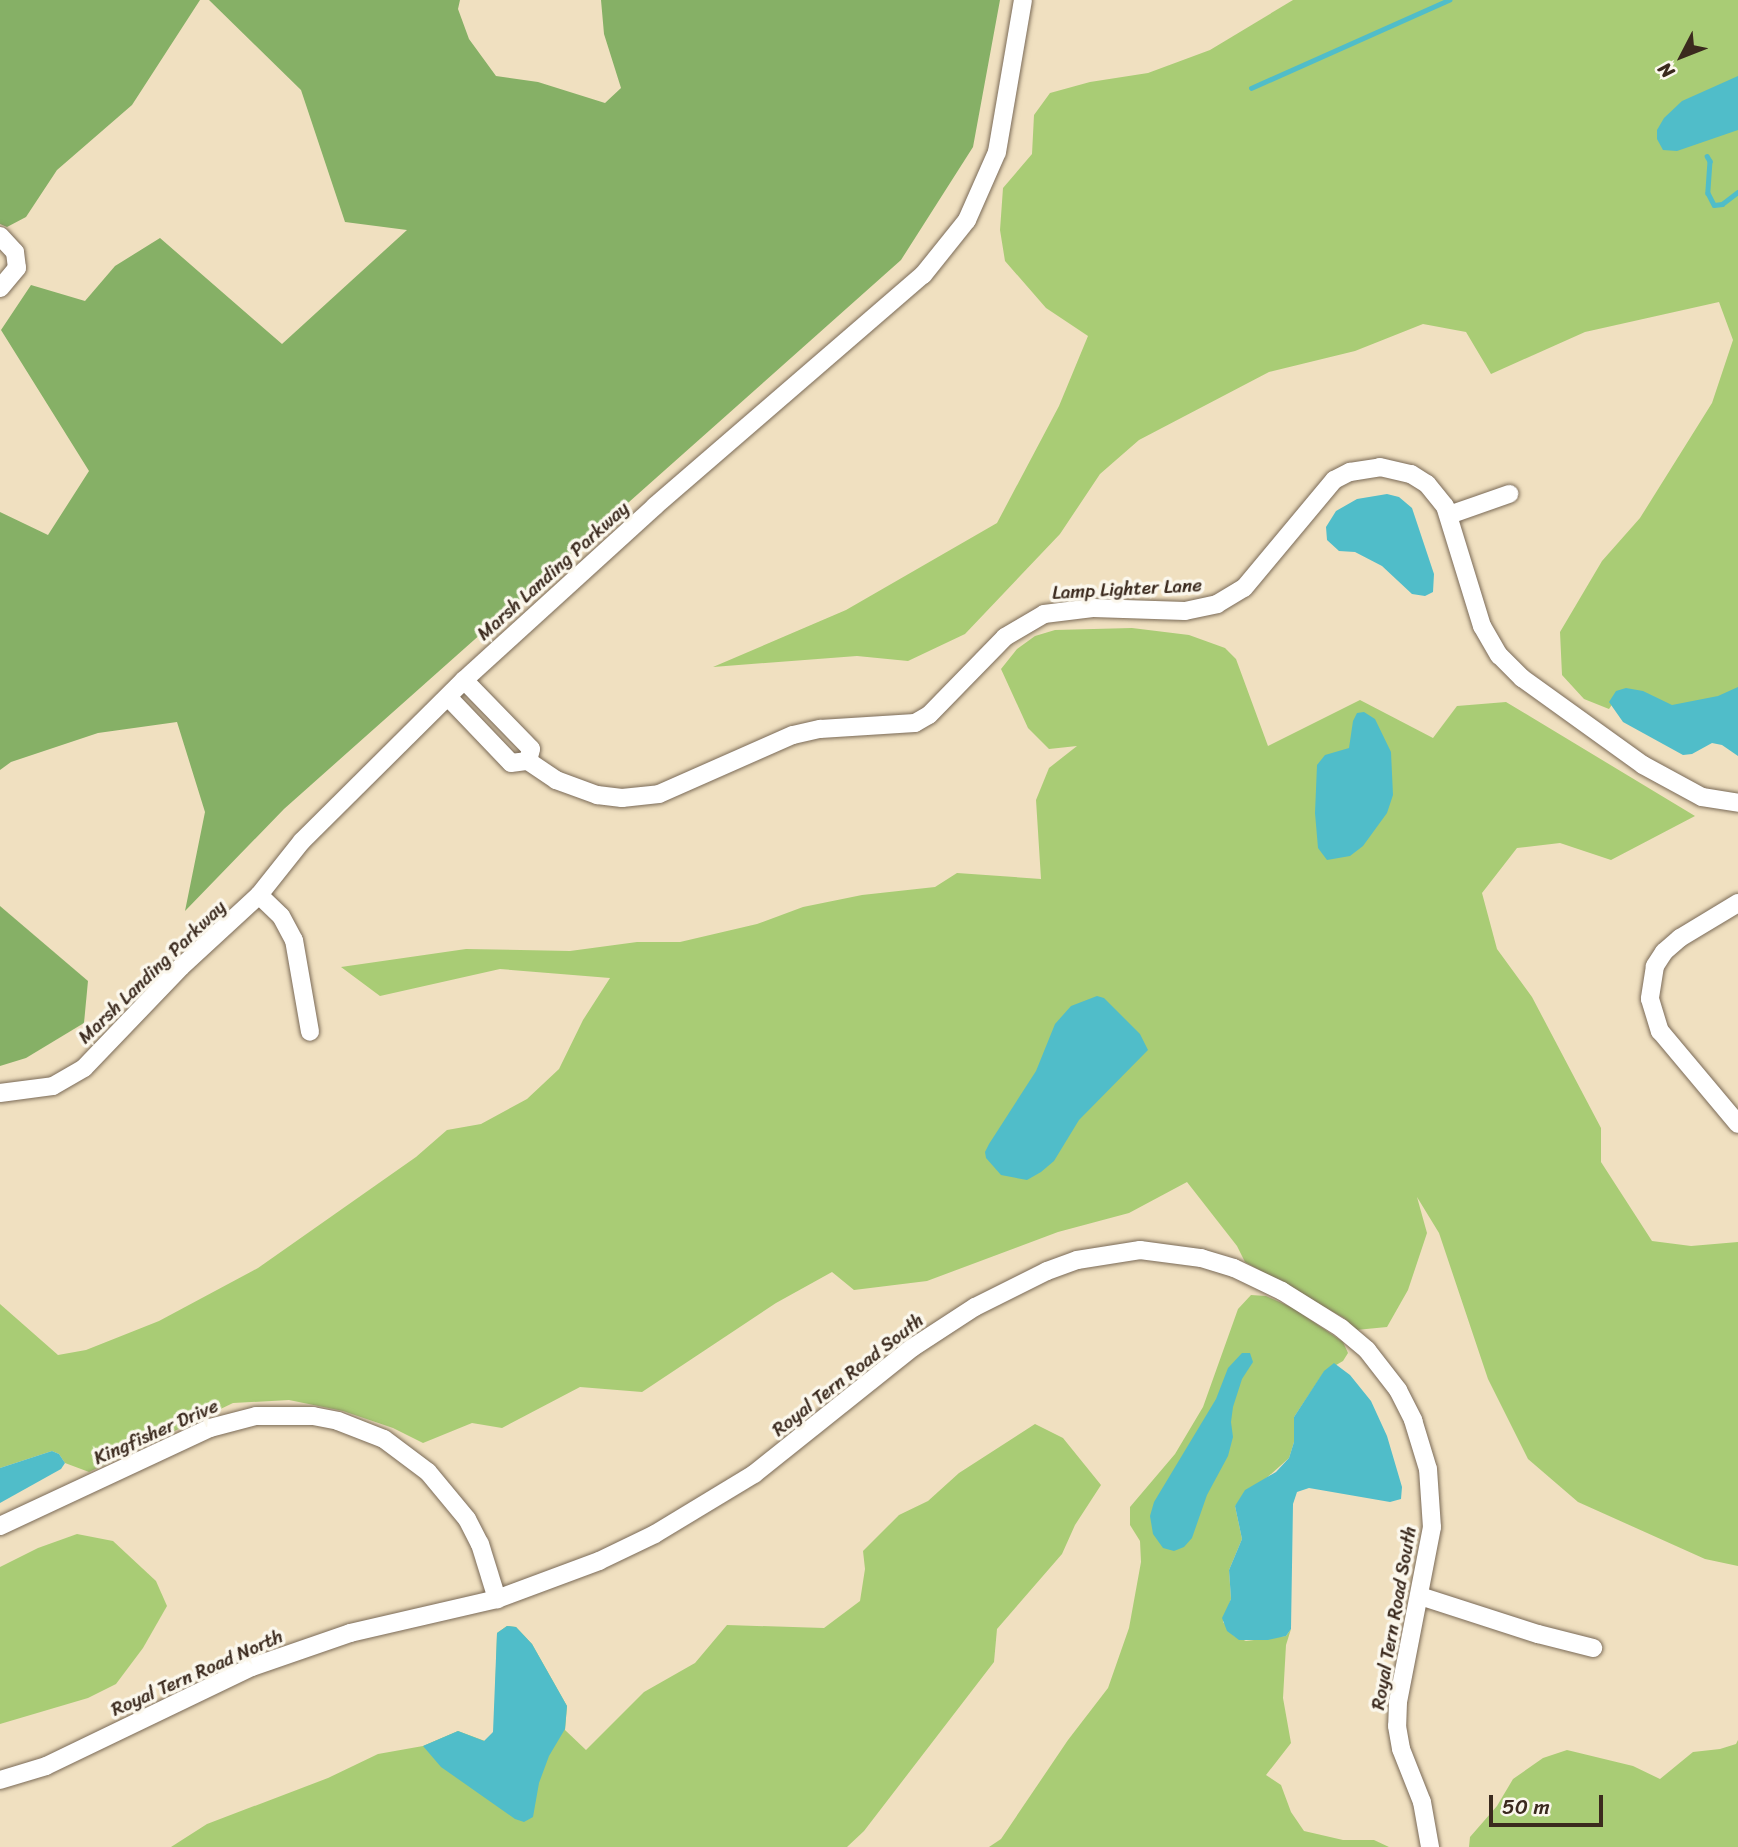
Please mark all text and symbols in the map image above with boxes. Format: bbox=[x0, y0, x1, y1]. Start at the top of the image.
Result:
north arrow bbox=[1647, 21, 1717, 91]
text: N bbox=[1649, 54, 1683, 86]
street label: Marsh Landing Parkway bbox=[472, 497, 634, 645]
street label: Lamp Lighter Lane bbox=[1052, 574, 1202, 604]
street label: Marsh Landing Parkway bbox=[73, 896, 231, 1048]
street label: Royal Tern Road South bbox=[767, 1308, 929, 1442]
street label: Kingfisher Drive bbox=[90, 1394, 222, 1470]
street label: Royal Tern Road South bbox=[1366, 1523, 1422, 1713]
street label: Royal Tern Road North bbox=[107, 1625, 287, 1721]
scale bar bbox=[1493, 1780, 1607, 1824]
text: 50 m bbox=[1502, 1788, 1550, 1826]

